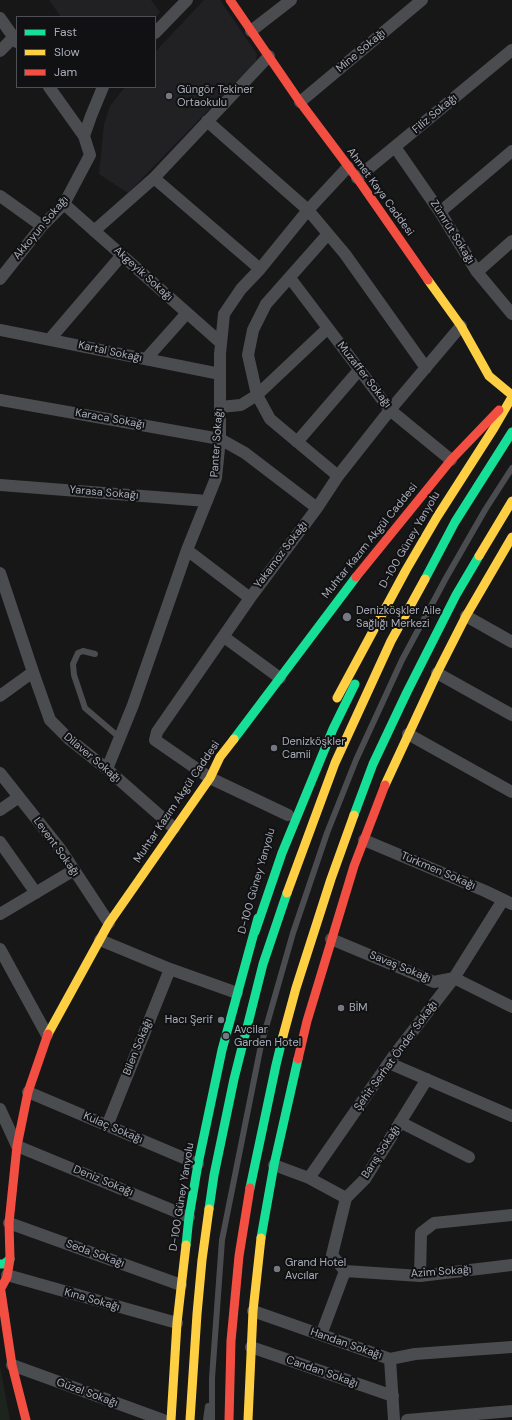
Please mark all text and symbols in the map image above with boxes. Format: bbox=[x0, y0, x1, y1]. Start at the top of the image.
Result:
legend bbox=[16, 16, 156, 88]
text: Fast bbox=[54, 24, 77, 40]
street label: Mine Sokağı bbox=[334, 27, 388, 75]
text: Slow bbox=[54, 44, 80, 60]
text: Jam bbox=[54, 64, 77, 80]
place label: Güngör Tekiner Ortaokulu bbox=[177, 83, 254, 109]
marker: Güngör Tekiner Ortaokulu bbox=[164, 91, 174, 101]
street label: Filiz Sokağı bbox=[410, 91, 460, 137]
street label: Ahmet Kaya Caddesi bbox=[344, 145, 416, 239]
street label: Akkoyun Sokağı bbox=[11, 194, 71, 262]
street label: Zümrüt Sokağı bbox=[427, 198, 477, 266]
street label: Akgeyik Sokağı bbox=[111, 244, 175, 304]
street label: Kartal Sokağı bbox=[77, 339, 143, 365]
street label: Muzaffer Sokağı bbox=[334, 339, 394, 411]
street label: Karaca Sokağı bbox=[74, 406, 146, 432]
street label: Panter Sokağı bbox=[208, 408, 226, 478]
street label: Muhtar Kazım Akgül Caddesi bbox=[319, 481, 421, 601]
street label: Yarasa Sokağı bbox=[69, 483, 139, 503]
street label: D-100 Güney Yanyolu bbox=[377, 489, 443, 591]
street label: Yakamoz Sokağı bbox=[252, 519, 310, 591]
place label: Denizköşkler Aile Sağlığı Merkezi bbox=[356, 604, 441, 630]
marker: Denizköşkler Aile Sağlığı Merkezi bbox=[341, 611, 353, 623]
street label: Dilaver Sokağı bbox=[61, 730, 123, 786]
place label: Denizköşkler Camii bbox=[282, 735, 345, 761]
street label: Muhtar Kazım Akgül Caddesi bbox=[131, 738, 223, 866]
marker: Denizköşkler Camii bbox=[269, 743, 279, 753]
street label: Levent Sokağı bbox=[30, 815, 82, 879]
street label: D-100 Güney Yanyolu bbox=[236, 827, 278, 935]
street label: Türkmen Sokağı bbox=[399, 849, 477, 893]
street label: Savaş Sokağı bbox=[367, 949, 433, 985]
street label: Şehit Serhat Önder Sokağı bbox=[352, 998, 440, 1114]
place label: BİM bbox=[349, 1001, 367, 1015]
marker: BİM bbox=[336, 1003, 346, 1013]
place label: Hacı Şerif bbox=[165, 1013, 213, 1027]
marker: Hacı Şerif bbox=[216, 1015, 226, 1025]
street label: Bilen Sokağı bbox=[121, 1017, 155, 1077]
place label: Avcilar Garden Hotel bbox=[234, 1023, 301, 1049]
marker: Avcilar Garden Hotel bbox=[221, 1031, 231, 1041]
street label: Kulaç Sokağı bbox=[81, 1110, 145, 1146]
street label: Barış Sokağı bbox=[359, 1123, 403, 1181]
street label: D-100 Güney Yanyolu bbox=[167, 1142, 197, 1252]
street label: Deniz Sokağı bbox=[71, 1163, 135, 1199]
street label: Seda Sokağı bbox=[64, 1237, 126, 1271]
place label: Grand Hotel Avcılar bbox=[285, 1256, 346, 1282]
street label: Azim Sokağı bbox=[410, 1263, 472, 1281]
marker: Grand Hotel Avcılar bbox=[272, 1264, 282, 1274]
street label: Kına Sokağı bbox=[63, 1286, 121, 1314]
street label: Handan Sokağı bbox=[308, 1326, 384, 1362]
street label: Candan Sokağı bbox=[284, 1354, 360, 1390]
street label: Güzel Sokağı bbox=[55, 1376, 119, 1410]

